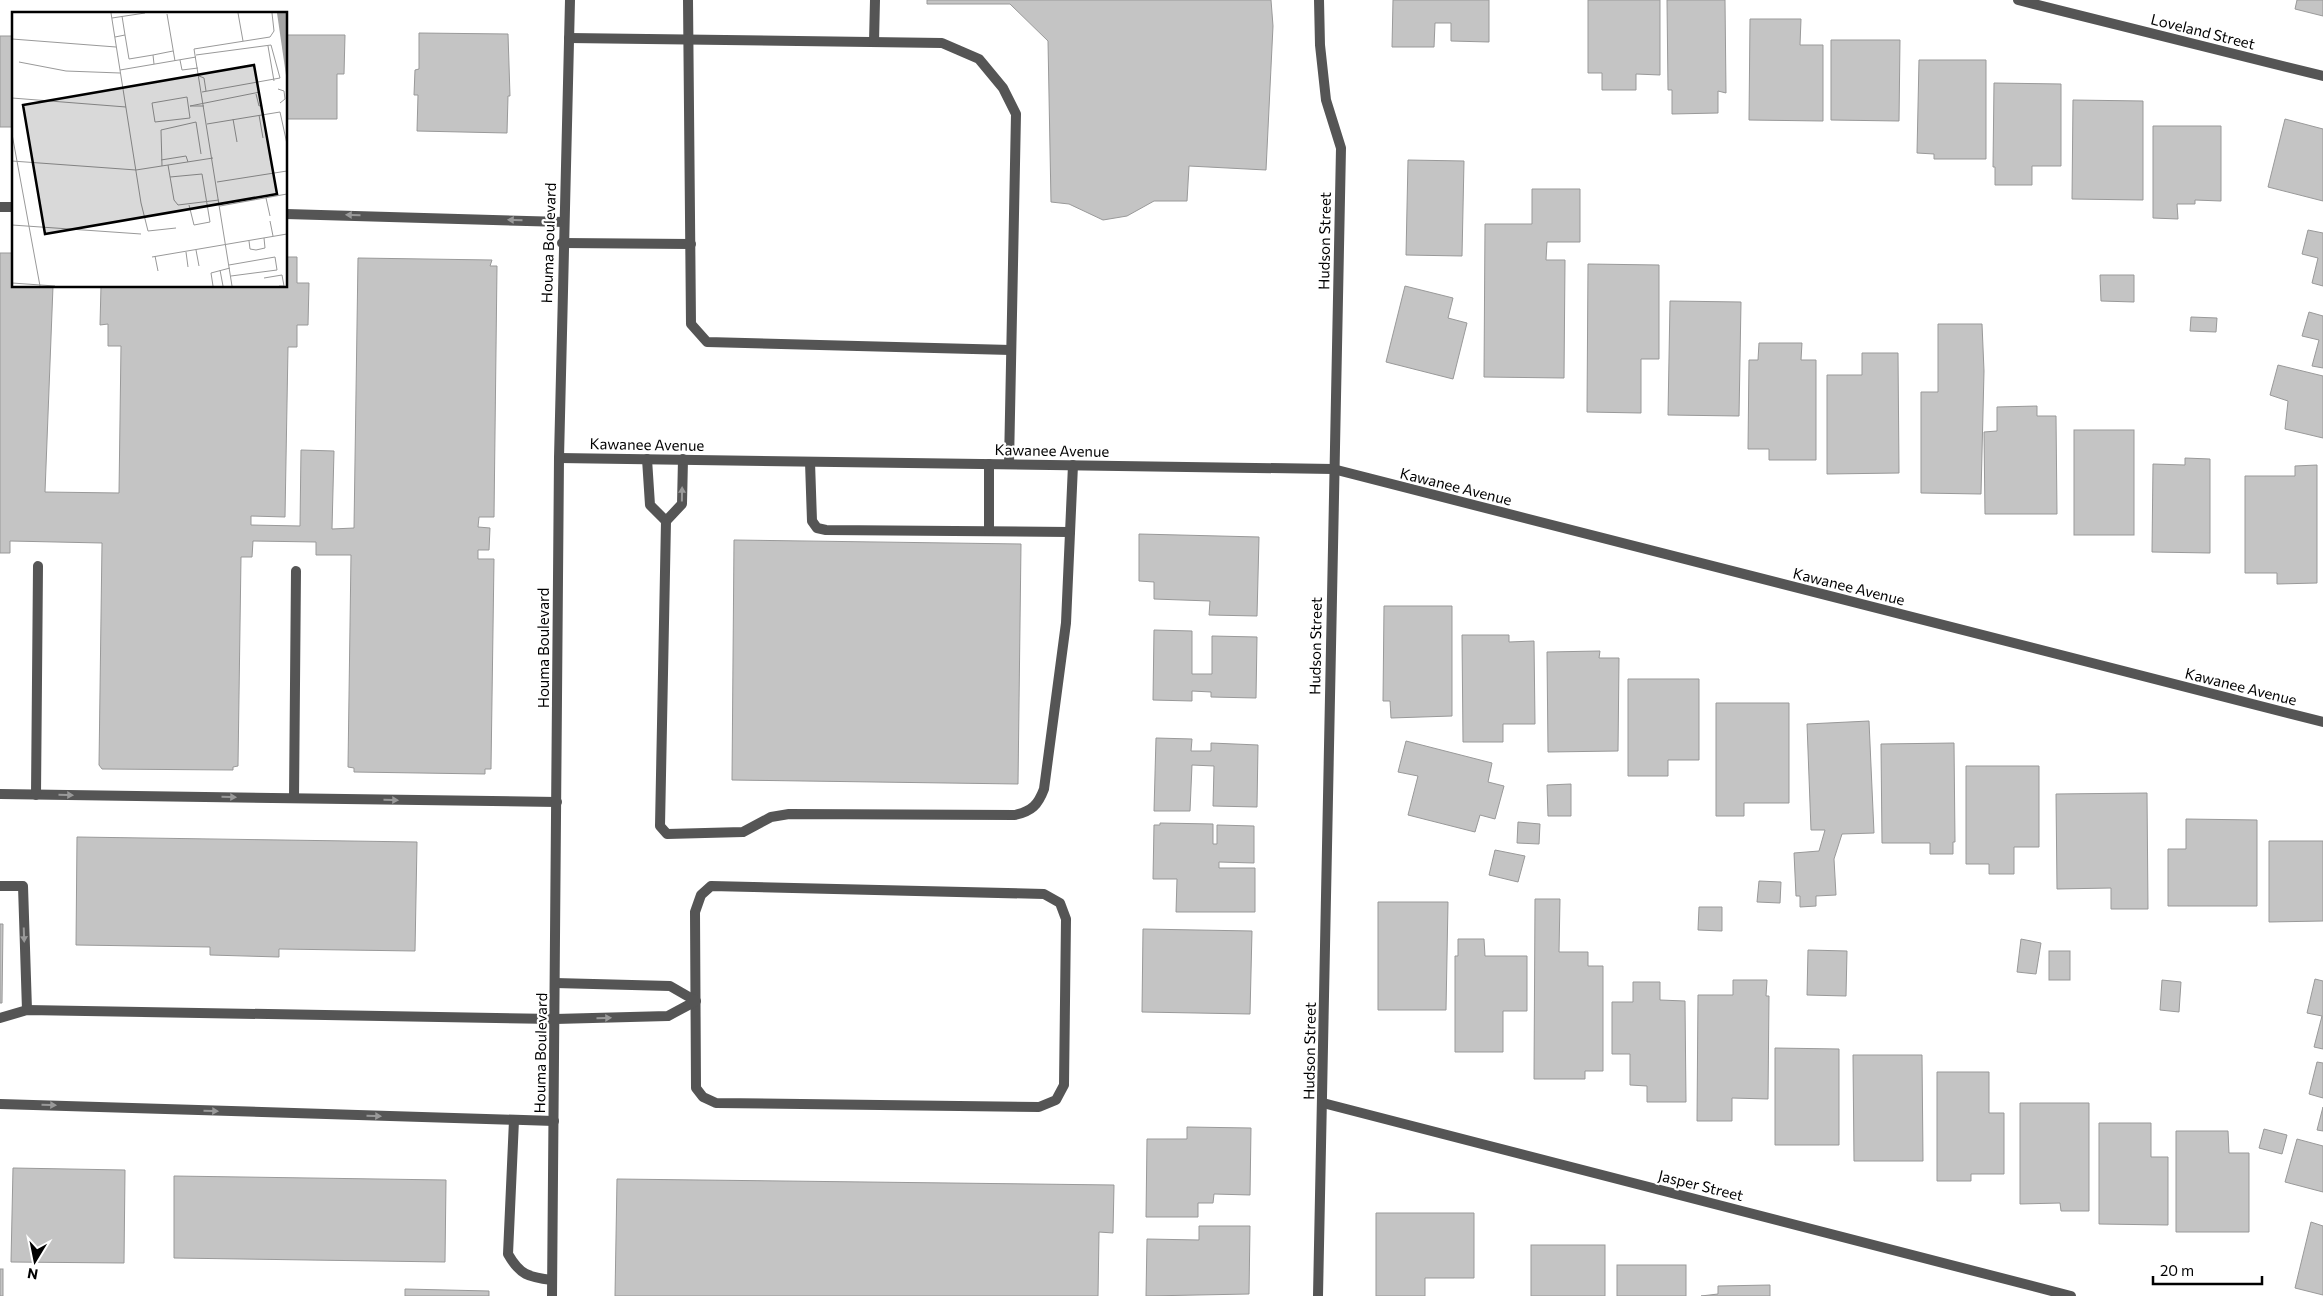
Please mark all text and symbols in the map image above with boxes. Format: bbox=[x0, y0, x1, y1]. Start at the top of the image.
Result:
street label: Loveland Street bbox=[2149, 9, 2257, 53]
inset map bbox=[12, 12, 288, 288]
street label: Houma Boulevard bbox=[537, 182, 559, 304]
street label: Hudson Street bbox=[1314, 192, 1334, 290]
one-way arrow bbox=[344, 211, 360, 219]
one-way arrow bbox=[507, 215, 523, 223]
street label: Kawanee Avenue bbox=[589, 434, 705, 454]
street label: Kawanee Avenue bbox=[994, 440, 1110, 460]
street label: Kawanee Avenue bbox=[1398, 463, 1514, 509]
one-way arrow bbox=[678, 486, 686, 502]
street label: Kawanee Avenue bbox=[1791, 563, 1907, 609]
street label: Houma Boulevard bbox=[534, 588, 552, 708]
street label: Hudson Street bbox=[1305, 597, 1325, 695]
street label: Kawanee Avenue bbox=[2183, 663, 2299, 709]
one-way arrow bbox=[58, 791, 74, 799]
one-way arrow bbox=[221, 793, 237, 801]
one-way arrow bbox=[383, 796, 399, 804]
one-way arrow bbox=[21, 927, 29, 943]
street label: Houma Boulevard bbox=[530, 992, 550, 1114]
street label: Hudson Street bbox=[1299, 1002, 1319, 1100]
one-way arrow bbox=[596, 1013, 612, 1021]
one-way arrow bbox=[41, 1102, 57, 1110]
one-way arrow bbox=[203, 1107, 219, 1115]
one-way arrow bbox=[366, 1112, 382, 1120]
street label: Jasper Street bbox=[1657, 1166, 1745, 1204]
north arrow bbox=[10, 1236, 60, 1286]
scale bar bbox=[2153, 1254, 2262, 1286]
text: 20 m bbox=[2160, 1261, 2194, 1279]
text: N bbox=[26, 1265, 39, 1284]

